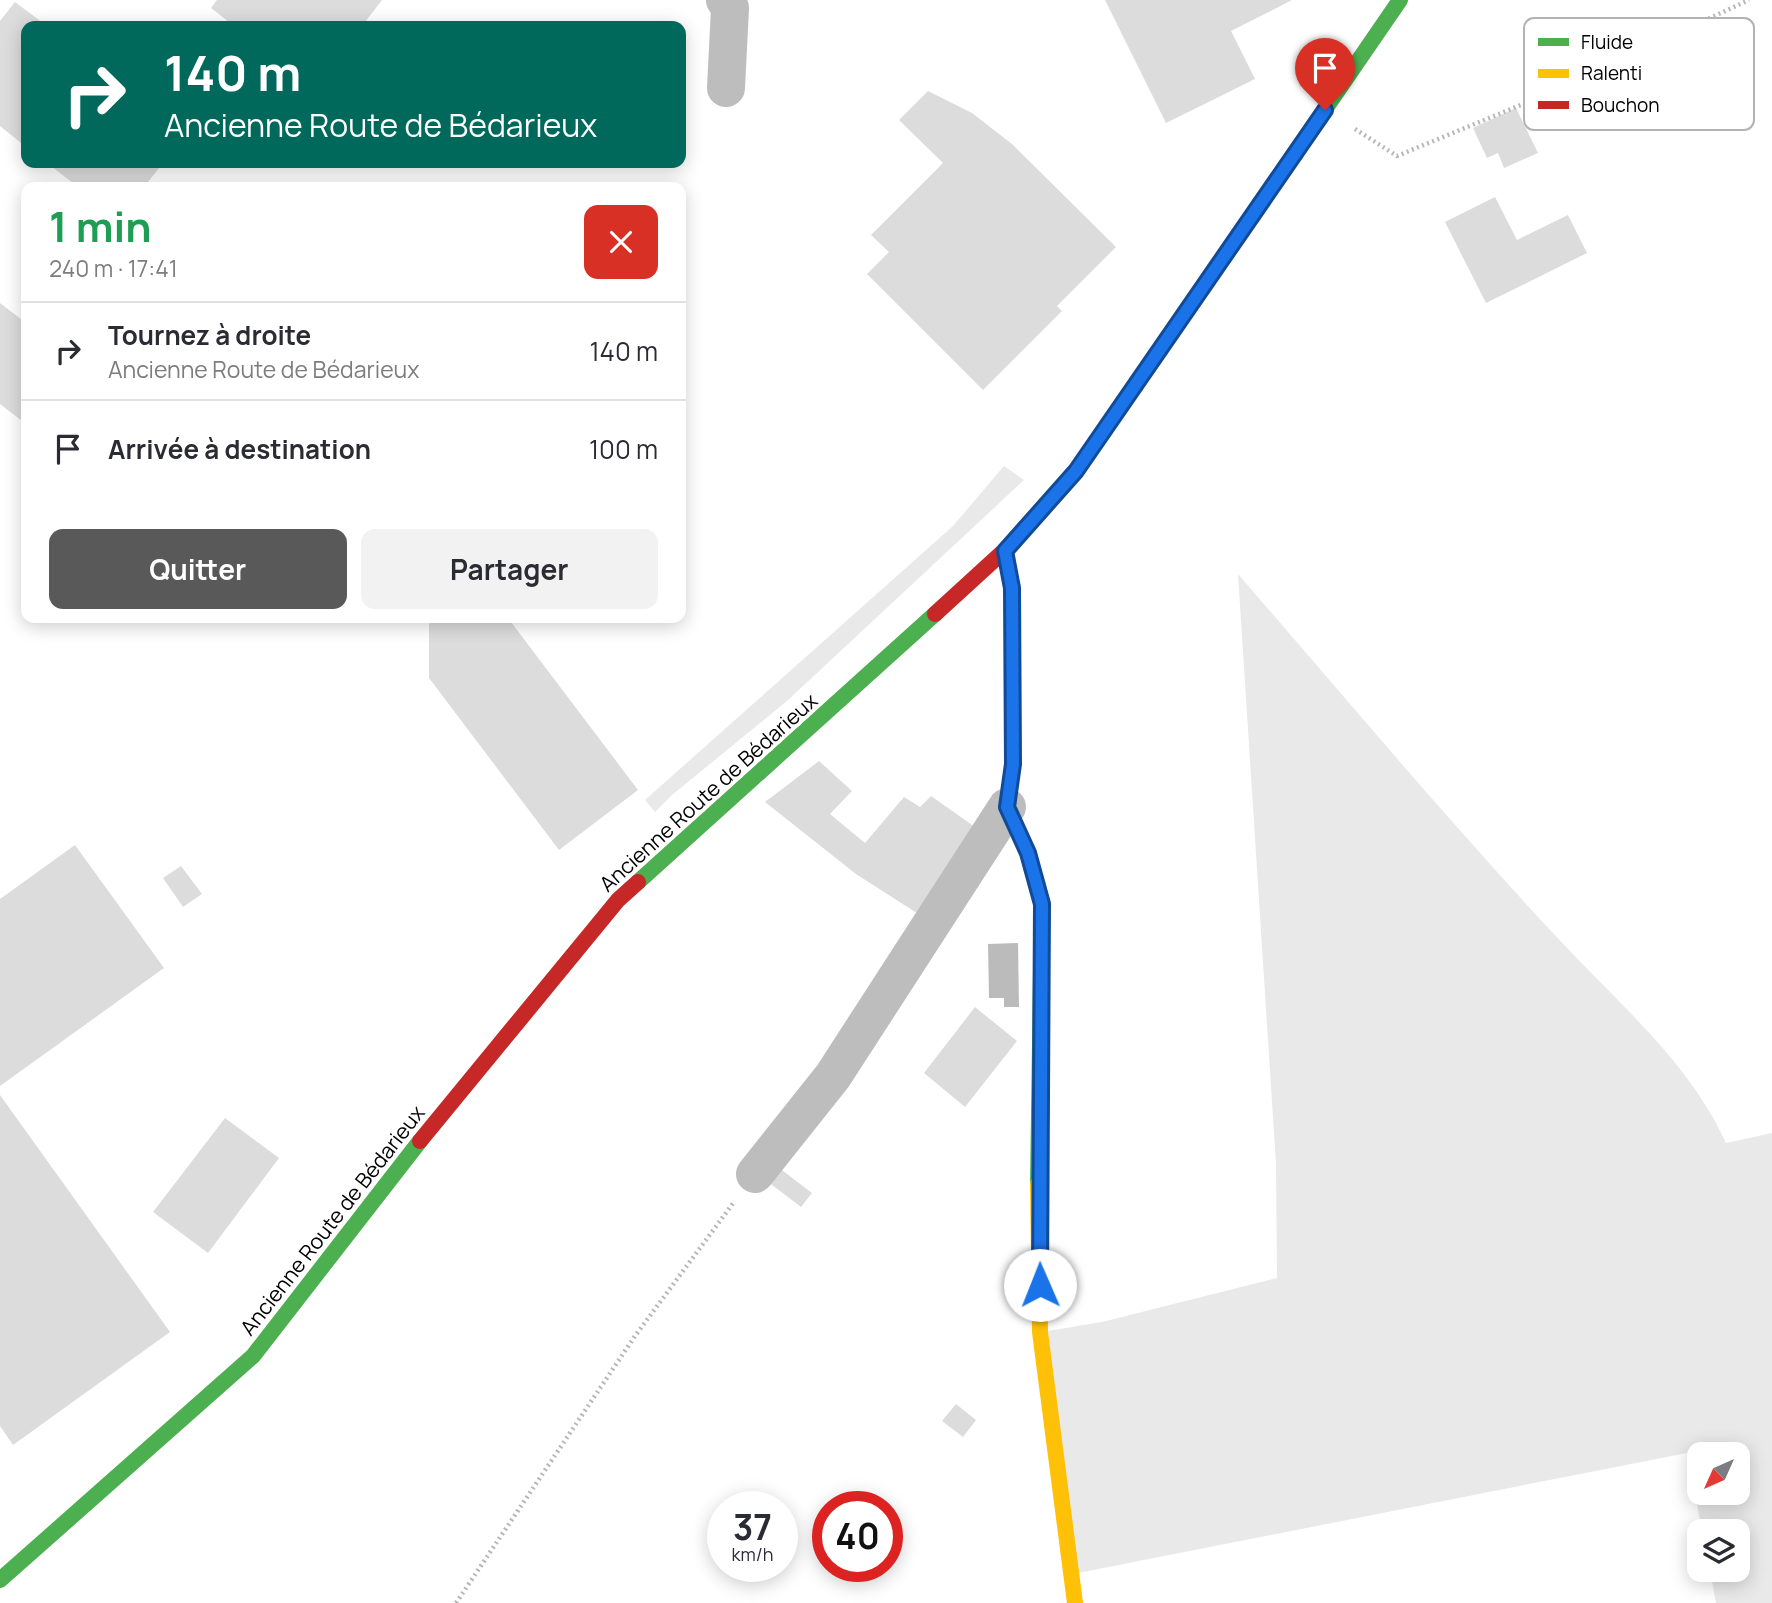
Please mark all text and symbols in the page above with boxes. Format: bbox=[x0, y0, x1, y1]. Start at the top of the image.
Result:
legend bbox=[1524, 18, 1754, 130]
text: Fluide bbox=[1581, 29, 1633, 55]
pin bbox=[1295, 38, 1355, 110]
text: 140 m bbox=[164, 39, 301, 106]
icon: right bbox=[49, 49, 140, 140]
icon: arrive bbox=[1306, 49, 1344, 87]
text: Ralenti bbox=[1581, 60, 1642, 86]
text: Bouchon bbox=[1581, 92, 1660, 118]
text: Ancienne Route de Bédarieux bbox=[164, 103, 597, 147]
text: 1 min bbox=[49, 197, 152, 255]
button: close bbox=[584, 205, 658, 279]
text: 240 m · 17:41 bbox=[49, 252, 178, 284]
text: Tournez à droite bbox=[108, 317, 311, 353]
icon: right bbox=[49, 332, 87, 370]
text: 140 m bbox=[589, 333, 658, 369]
text: Ancienne Route de Bédarieux bbox=[108, 353, 419, 385]
icon: arrive bbox=[49, 430, 87, 468]
text: Arrivée à destination bbox=[108, 431, 371, 467]
text: 100 m bbox=[589, 431, 658, 467]
button: Quitter bbox=[49, 529, 347, 609]
button: Partager bbox=[361, 529, 658, 609]
street label: Ancienne Route de Bédarieux bbox=[593, 686, 823, 898]
street label: Ancienne Route de Bédarieux bbox=[233, 1099, 431, 1341]
position arrow bbox=[1003, 1248, 1077, 1322]
north arrow bbox=[1687, 1442, 1750, 1505]
map controls bbox=[1687, 1442, 1750, 1582]
speed limit sign: 40 bbox=[812, 1491, 903, 1582]
text: 37 bbox=[733, 1503, 772, 1551]
button: layers bbox=[1687, 1519, 1750, 1582]
text: km/h bbox=[732, 1542, 773, 1566]

